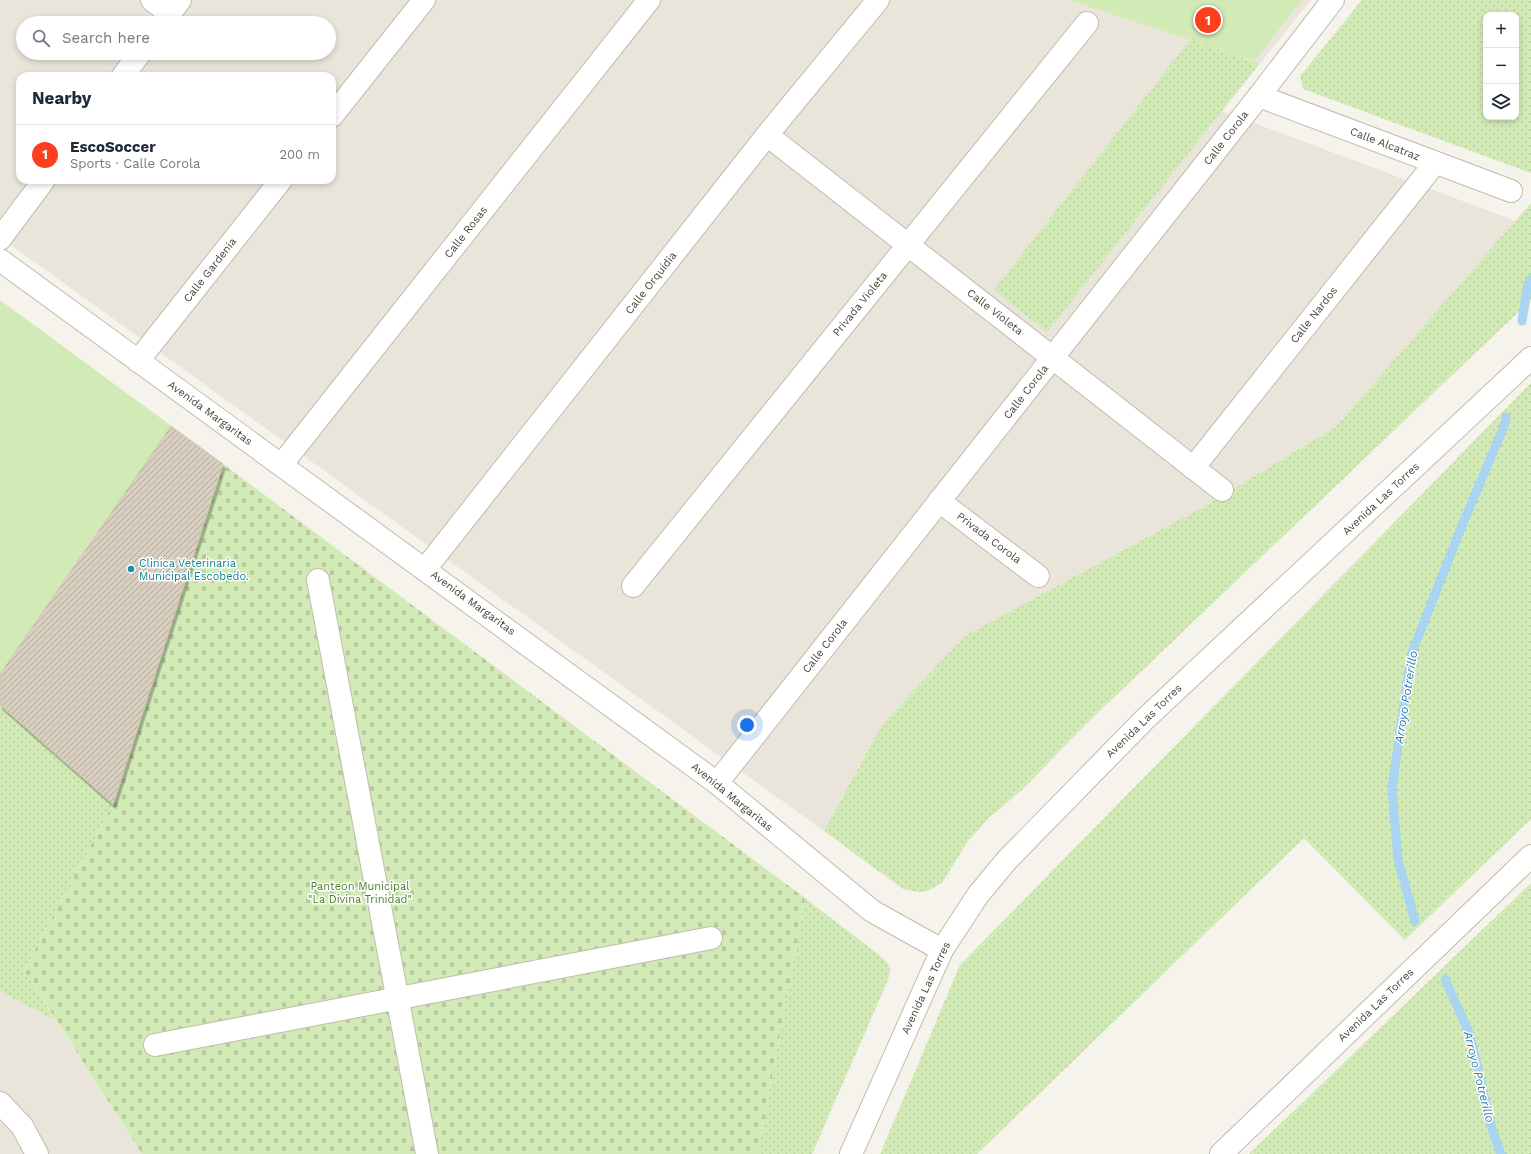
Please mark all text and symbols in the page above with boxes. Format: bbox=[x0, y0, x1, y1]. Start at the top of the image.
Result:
pin: 1 bbox=[1195, 5, 1221, 35]
map controls bbox=[1483, 12, 1519, 120]
button: + bbox=[1483, 12, 1519, 48]
search box bbox=[16, 16, 336, 60]
icon: search bbox=[30, 27, 52, 49]
text: Search here bbox=[62, 29, 150, 47]
button: − bbox=[1483, 48, 1519, 84]
button: layers bbox=[1483, 84, 1519, 120]
text: Nearby bbox=[32, 88, 91, 108]
street label: Calle Corola bbox=[1201, 108, 1251, 168]
street label: Calle Alcatraz bbox=[1348, 125, 1422, 163]
text: EscoSoccer bbox=[70, 138, 156, 156]
text: 1 bbox=[42, 147, 48, 162]
text: 200 m bbox=[279, 147, 320, 162]
text: Sports · Calle Corola bbox=[70, 156, 200, 171]
street label: Calle Rosas bbox=[442, 203, 490, 260]
street label: Calle Gardenia bbox=[181, 235, 239, 305]
street label: Calle Orquídia bbox=[623, 249, 679, 317]
street label: Privada Violeta bbox=[830, 269, 890, 339]
street label: Calle Nardos bbox=[1288, 284, 1340, 346]
street label: Calle Violeta bbox=[964, 286, 1026, 338]
street label: Calle Corola bbox=[1001, 362, 1051, 422]
street label: Avenida Margaritas bbox=[165, 378, 255, 448]
street label: Avenida Las Torres bbox=[1340, 460, 1422, 538]
street label: Privada Corola bbox=[954, 510, 1024, 566]
place label: Clinica Veterinaria Municipal Escobedo. bbox=[139, 557, 249, 583]
marker: Clinica Veterinaria Municipal Escobedo. bbox=[126, 564, 136, 574]
street label: Avenida Margaritas bbox=[428, 568, 518, 638]
street label: Calle Corola bbox=[800, 616, 850, 676]
water label: Arroyo Potrerillo bbox=[1392, 650, 1420, 745]
street label: Avenida Las Torres bbox=[1103, 681, 1185, 761]
your location bbox=[737, 715, 757, 735]
street label: Avenida Margaritas bbox=[689, 760, 776, 834]
park label: Panteon Municipal "La Divina Trinidad" bbox=[308, 880, 412, 906]
street label: Avenida Las Torres bbox=[899, 940, 953, 1036]
street label: Avenida Las Torres bbox=[1335, 965, 1417, 1045]
water label: Arroyo Potrerillo bbox=[1461, 1029, 1497, 1124]

